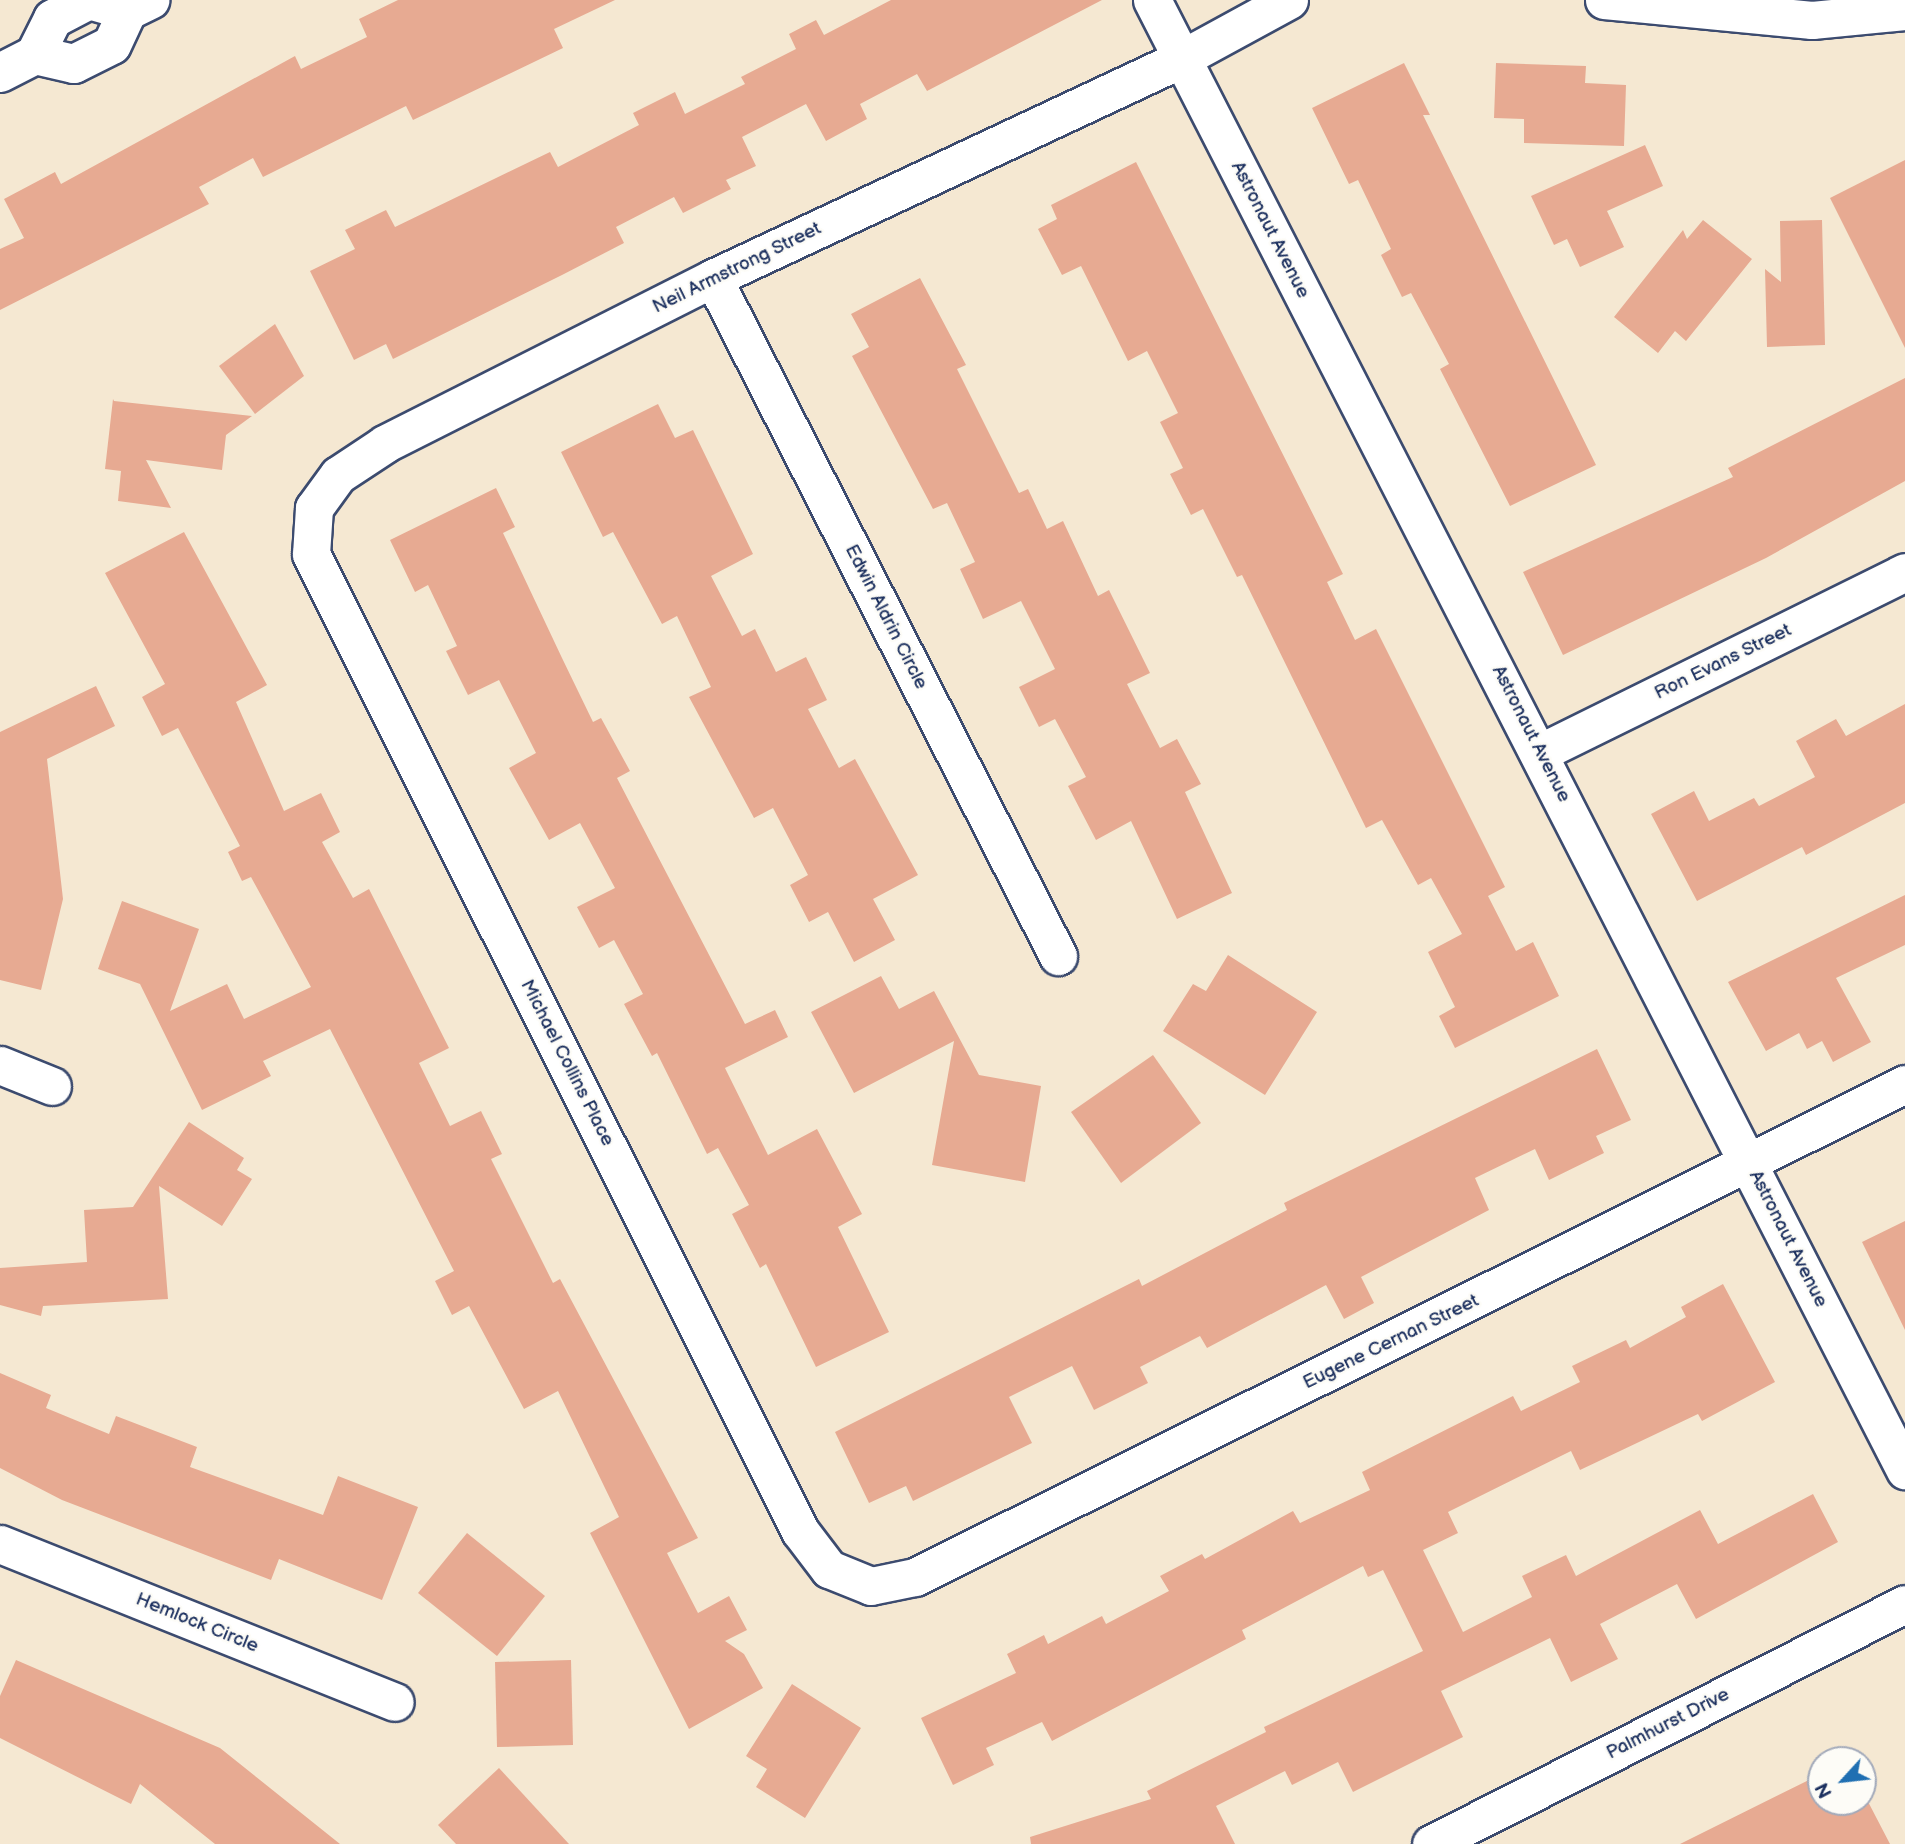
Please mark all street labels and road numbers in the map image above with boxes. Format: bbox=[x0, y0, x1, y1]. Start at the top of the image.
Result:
street label: Astronaut Avenue bbox=[1226, 158, 1314, 302]
street label: Neil Armstrong Street bbox=[649, 217, 825, 319]
street label: Edwin Aldrin Circle bbox=[840, 541, 932, 693]
street label: Ron Evans Street bbox=[1651, 619, 1795, 705]
street label: Astronaut Avenue bbox=[1487, 662, 1575, 806]
street label: Michael Collins Place bbox=[515, 976, 619, 1150]
street label: Astronaut Avenue bbox=[1744, 1167, 1832, 1311]
street label: Eugene Cernan Street bbox=[1299, 1289, 1483, 1395]
street label: Hemlock Circle bbox=[132, 1588, 262, 1658]
street label: Palmhurst Drive bbox=[1603, 1683, 1733, 1765]

